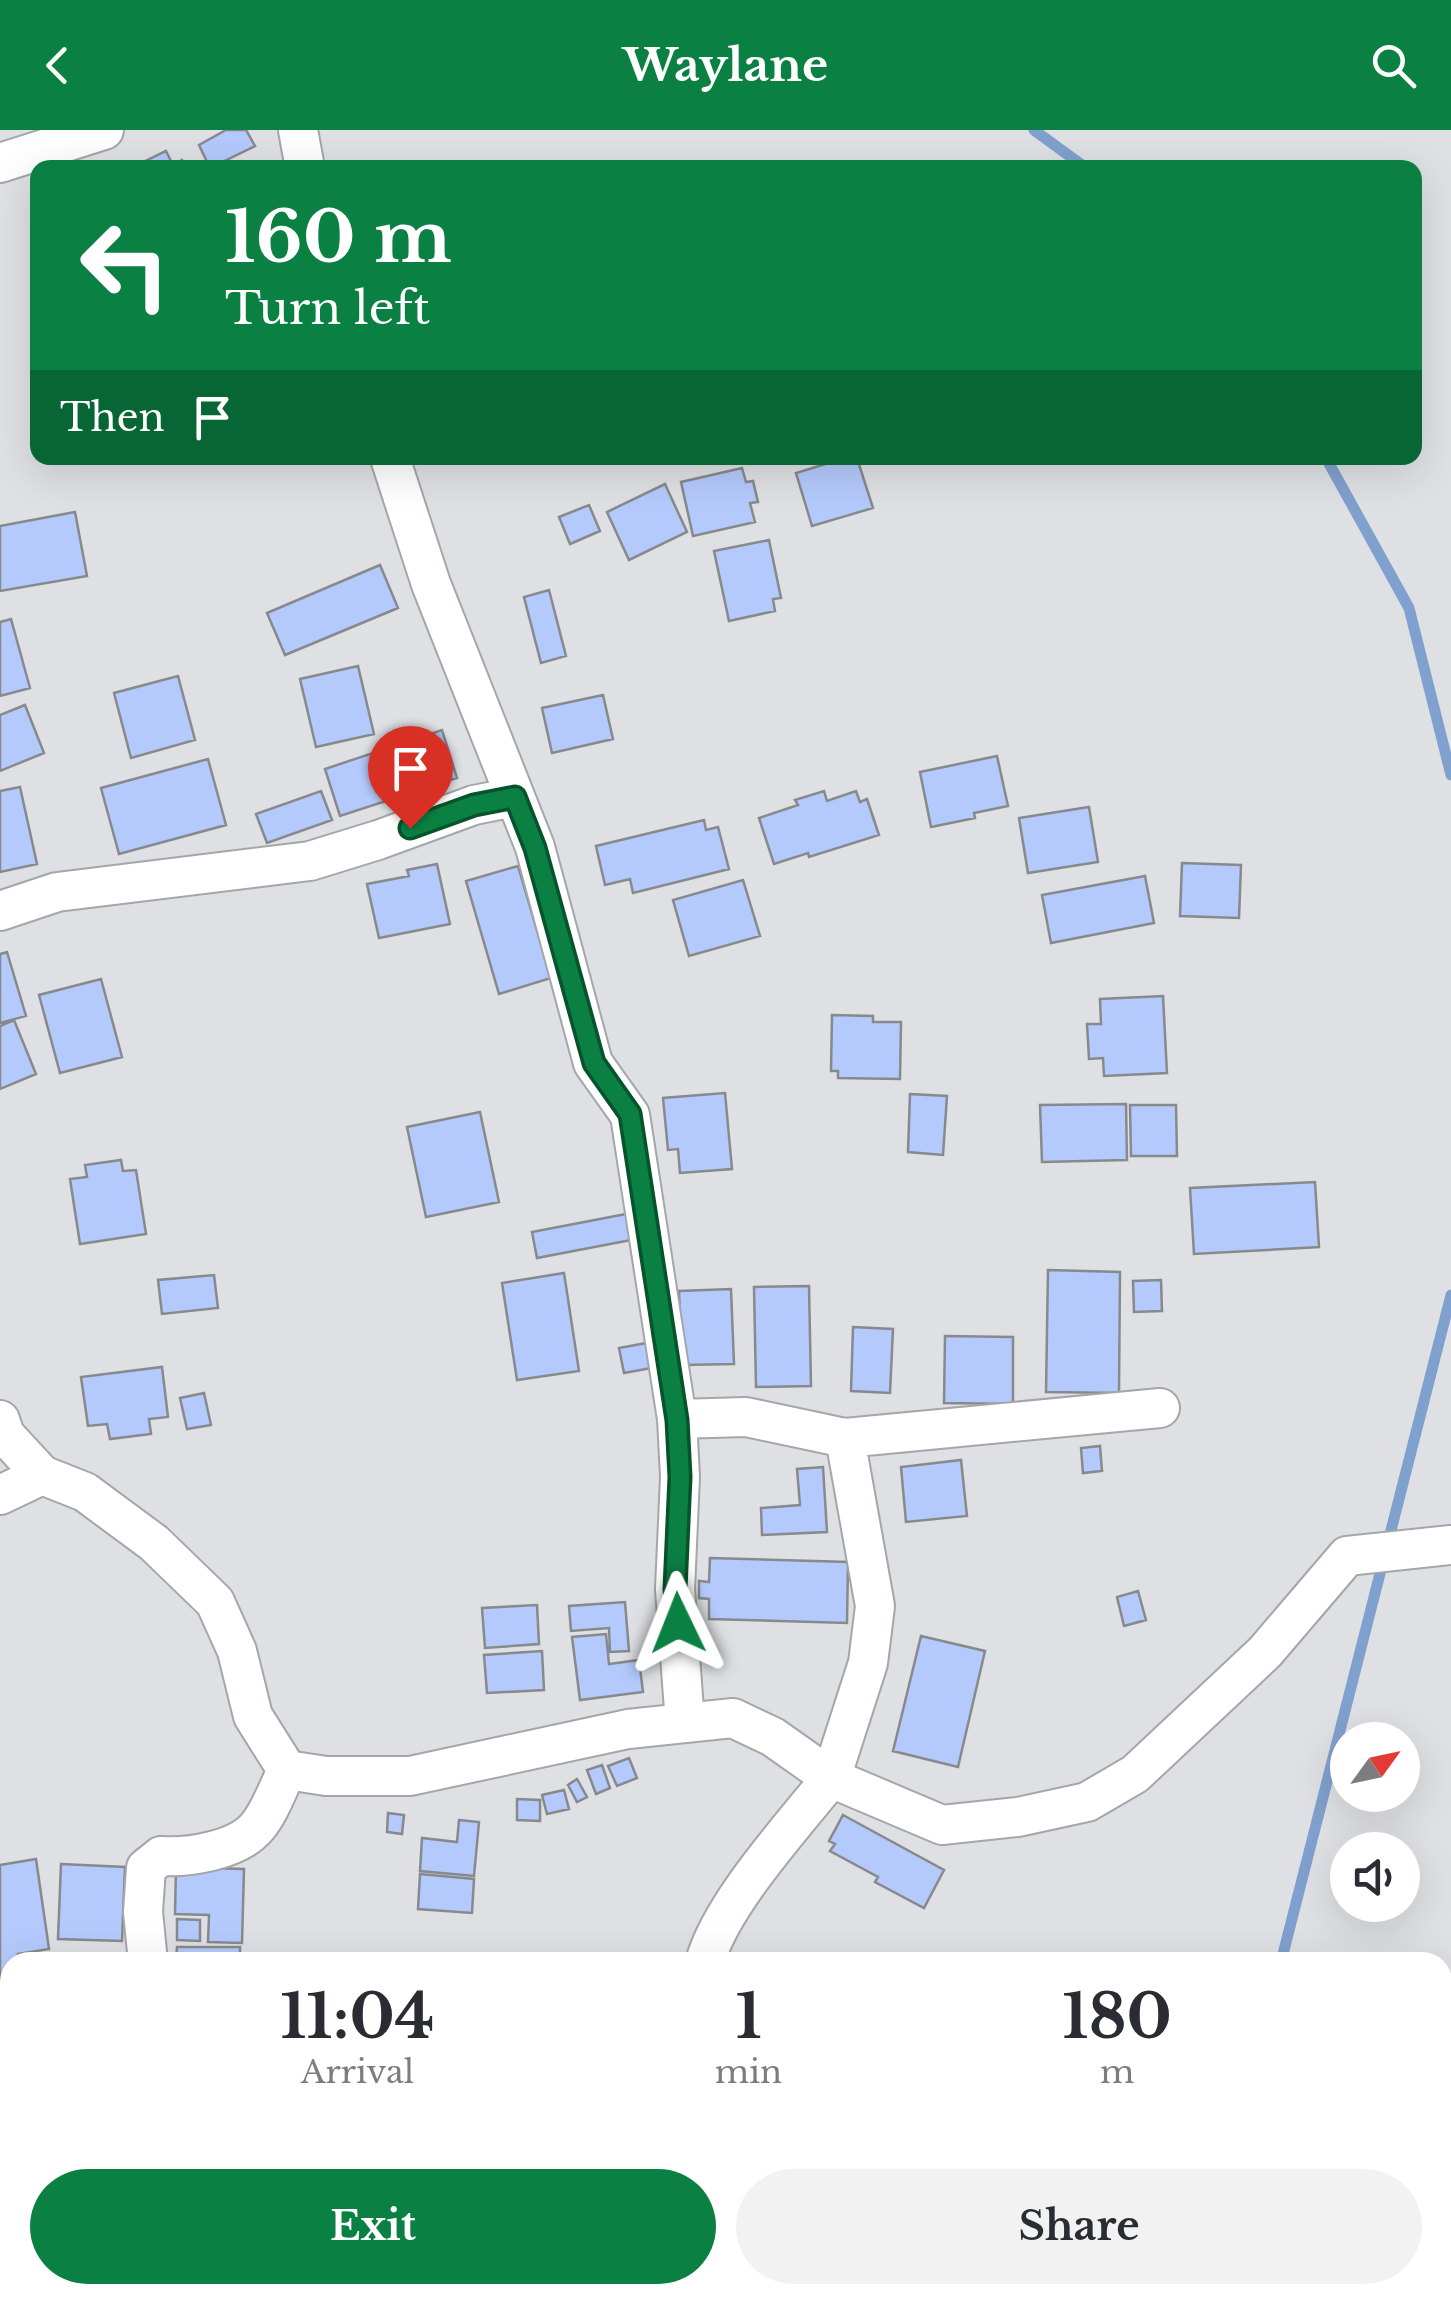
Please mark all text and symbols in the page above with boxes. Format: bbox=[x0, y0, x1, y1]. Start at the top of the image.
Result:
text: Waylane bbox=[623, 37, 828, 93]
icon: back bbox=[30, 38, 85, 93]
icon: search bbox=[1366, 38, 1421, 93]
text: 160 m bbox=[225, 194, 452, 281]
icon: left bbox=[60, 200, 190, 330]
text: Turn left bbox=[225, 280, 430, 336]
icon: arrive bbox=[185, 390, 240, 445]
text: Then bbox=[60, 394, 165, 441]
pin bbox=[368, 726, 453, 829]
icon: arrive bbox=[383, 741, 438, 796]
position arrow bbox=[626, 1571, 730, 1675]
north arrow bbox=[1330, 1722, 1420, 1812]
map controls bbox=[1330, 1722, 1420, 1922]
button: sound bbox=[1330, 1832, 1420, 1922]
text: 11:04 bbox=[280, 1980, 435, 2054]
text: 1 bbox=[735, 1980, 762, 2054]
text: 180 bbox=[1062, 1980, 1172, 2054]
text: Arrival bbox=[301, 2052, 414, 2092]
text: min bbox=[715, 2052, 782, 2092]
text: m bbox=[1100, 2052, 1134, 2092]
button: Exit bbox=[30, 2169, 716, 2284]
button: Share bbox=[736, 2169, 1422, 2284]

